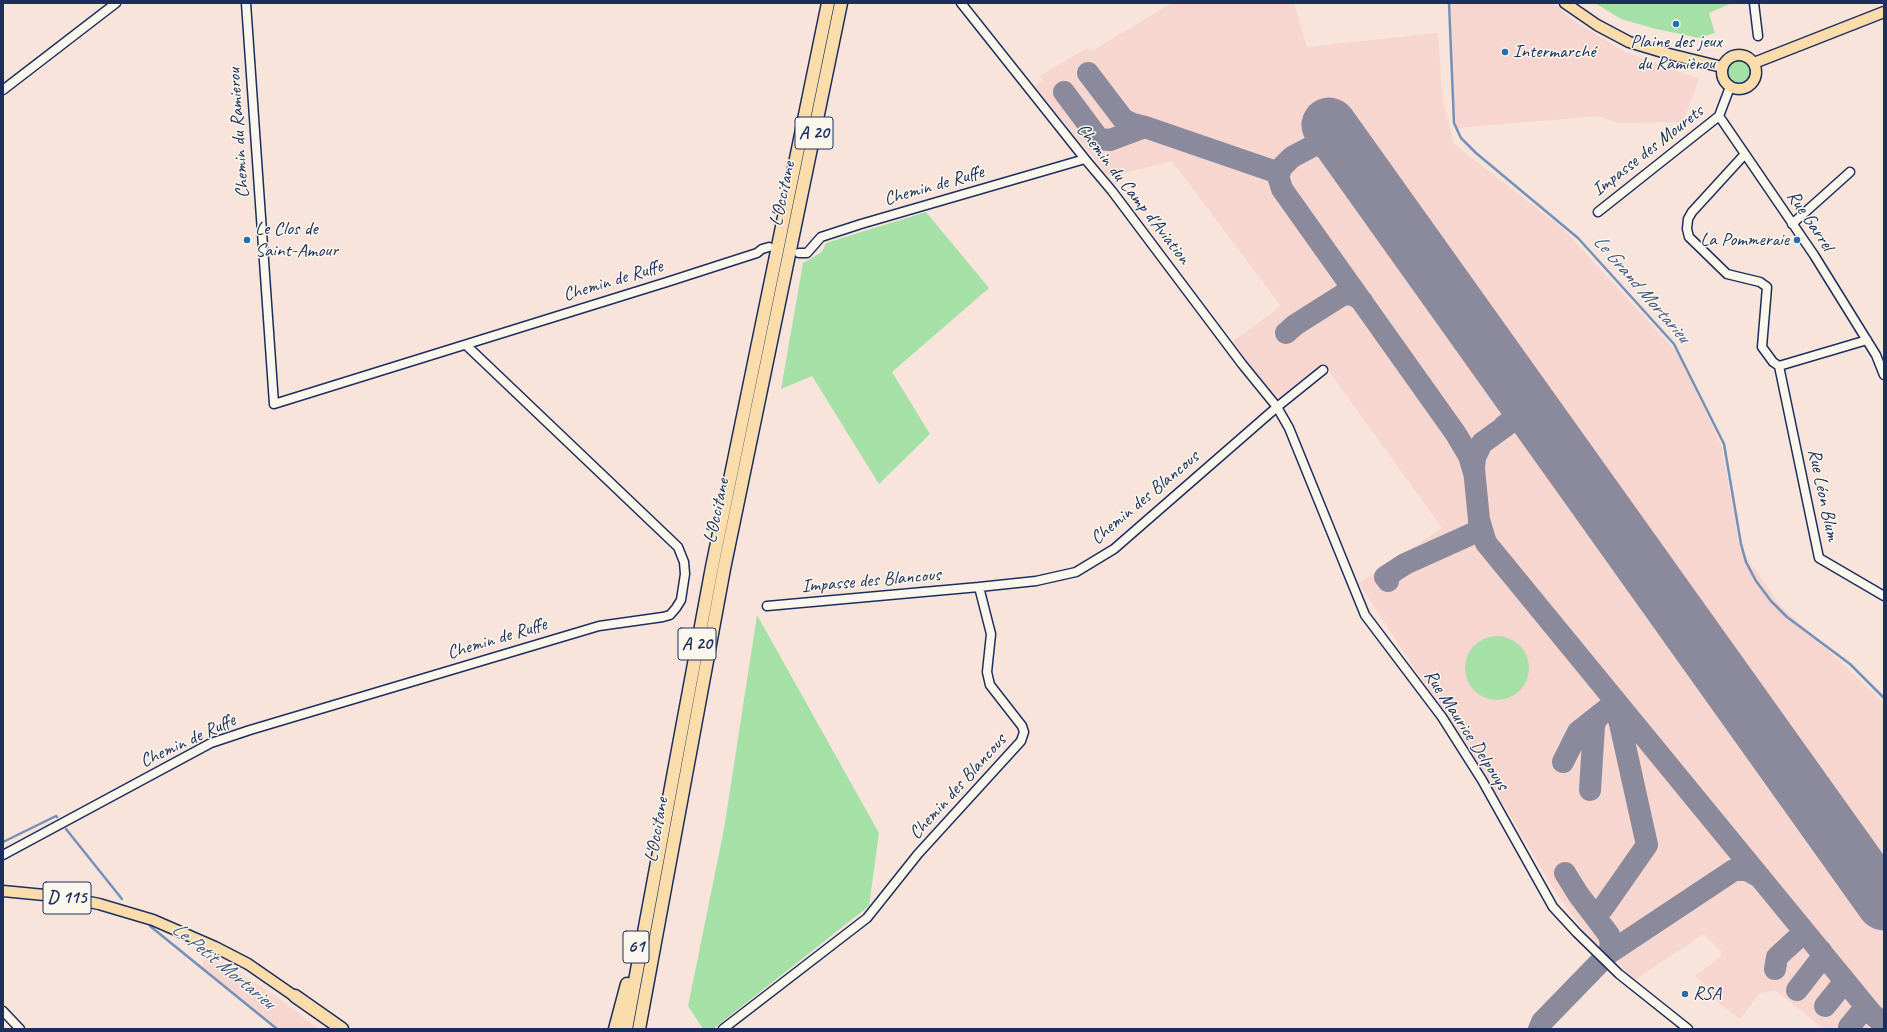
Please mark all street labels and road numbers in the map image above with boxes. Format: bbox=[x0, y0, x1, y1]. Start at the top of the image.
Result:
street label: Chemin du Ramierou bbox=[223, 67, 255, 199]
street label: Impasse des Mourets bbox=[1588, 100, 1708, 202]
road number: A 20 bbox=[795, 117, 833, 149]
street label: Chemin du Camp d'Aviation bbox=[1071, 119, 1195, 269]
street label: L'Occitane bbox=[765, 160, 801, 228]
street label: Chemin de Ruffe bbox=[881, 161, 987, 211]
street label: Rue Garrel bbox=[1782, 186, 1838, 256]
street label: Chemin de Ruffe bbox=[560, 255, 666, 307]
street label: Chemin des Blancous bbox=[1086, 446, 1204, 550]
street label: Rue Léon Blum bbox=[1802, 447, 1844, 543]
street label: L'Occitane bbox=[699, 477, 735, 545]
street label: Impasse des Blancous bbox=[800, 564, 942, 598]
street label: Chemin de Ruffe bbox=[444, 613, 550, 665]
road number: A 20 bbox=[678, 628, 716, 660]
street label: Rue Maurice Delpouys bbox=[1419, 666, 1513, 794]
street label: Chemin de Ruffe bbox=[137, 709, 239, 773]
street label: Chemin des Blancous bbox=[905, 729, 1011, 845]
street label: L'Occitane bbox=[640, 796, 674, 864]
road number: D 115 bbox=[43, 882, 91, 914]
road number: 61 bbox=[623, 931, 649, 963]

